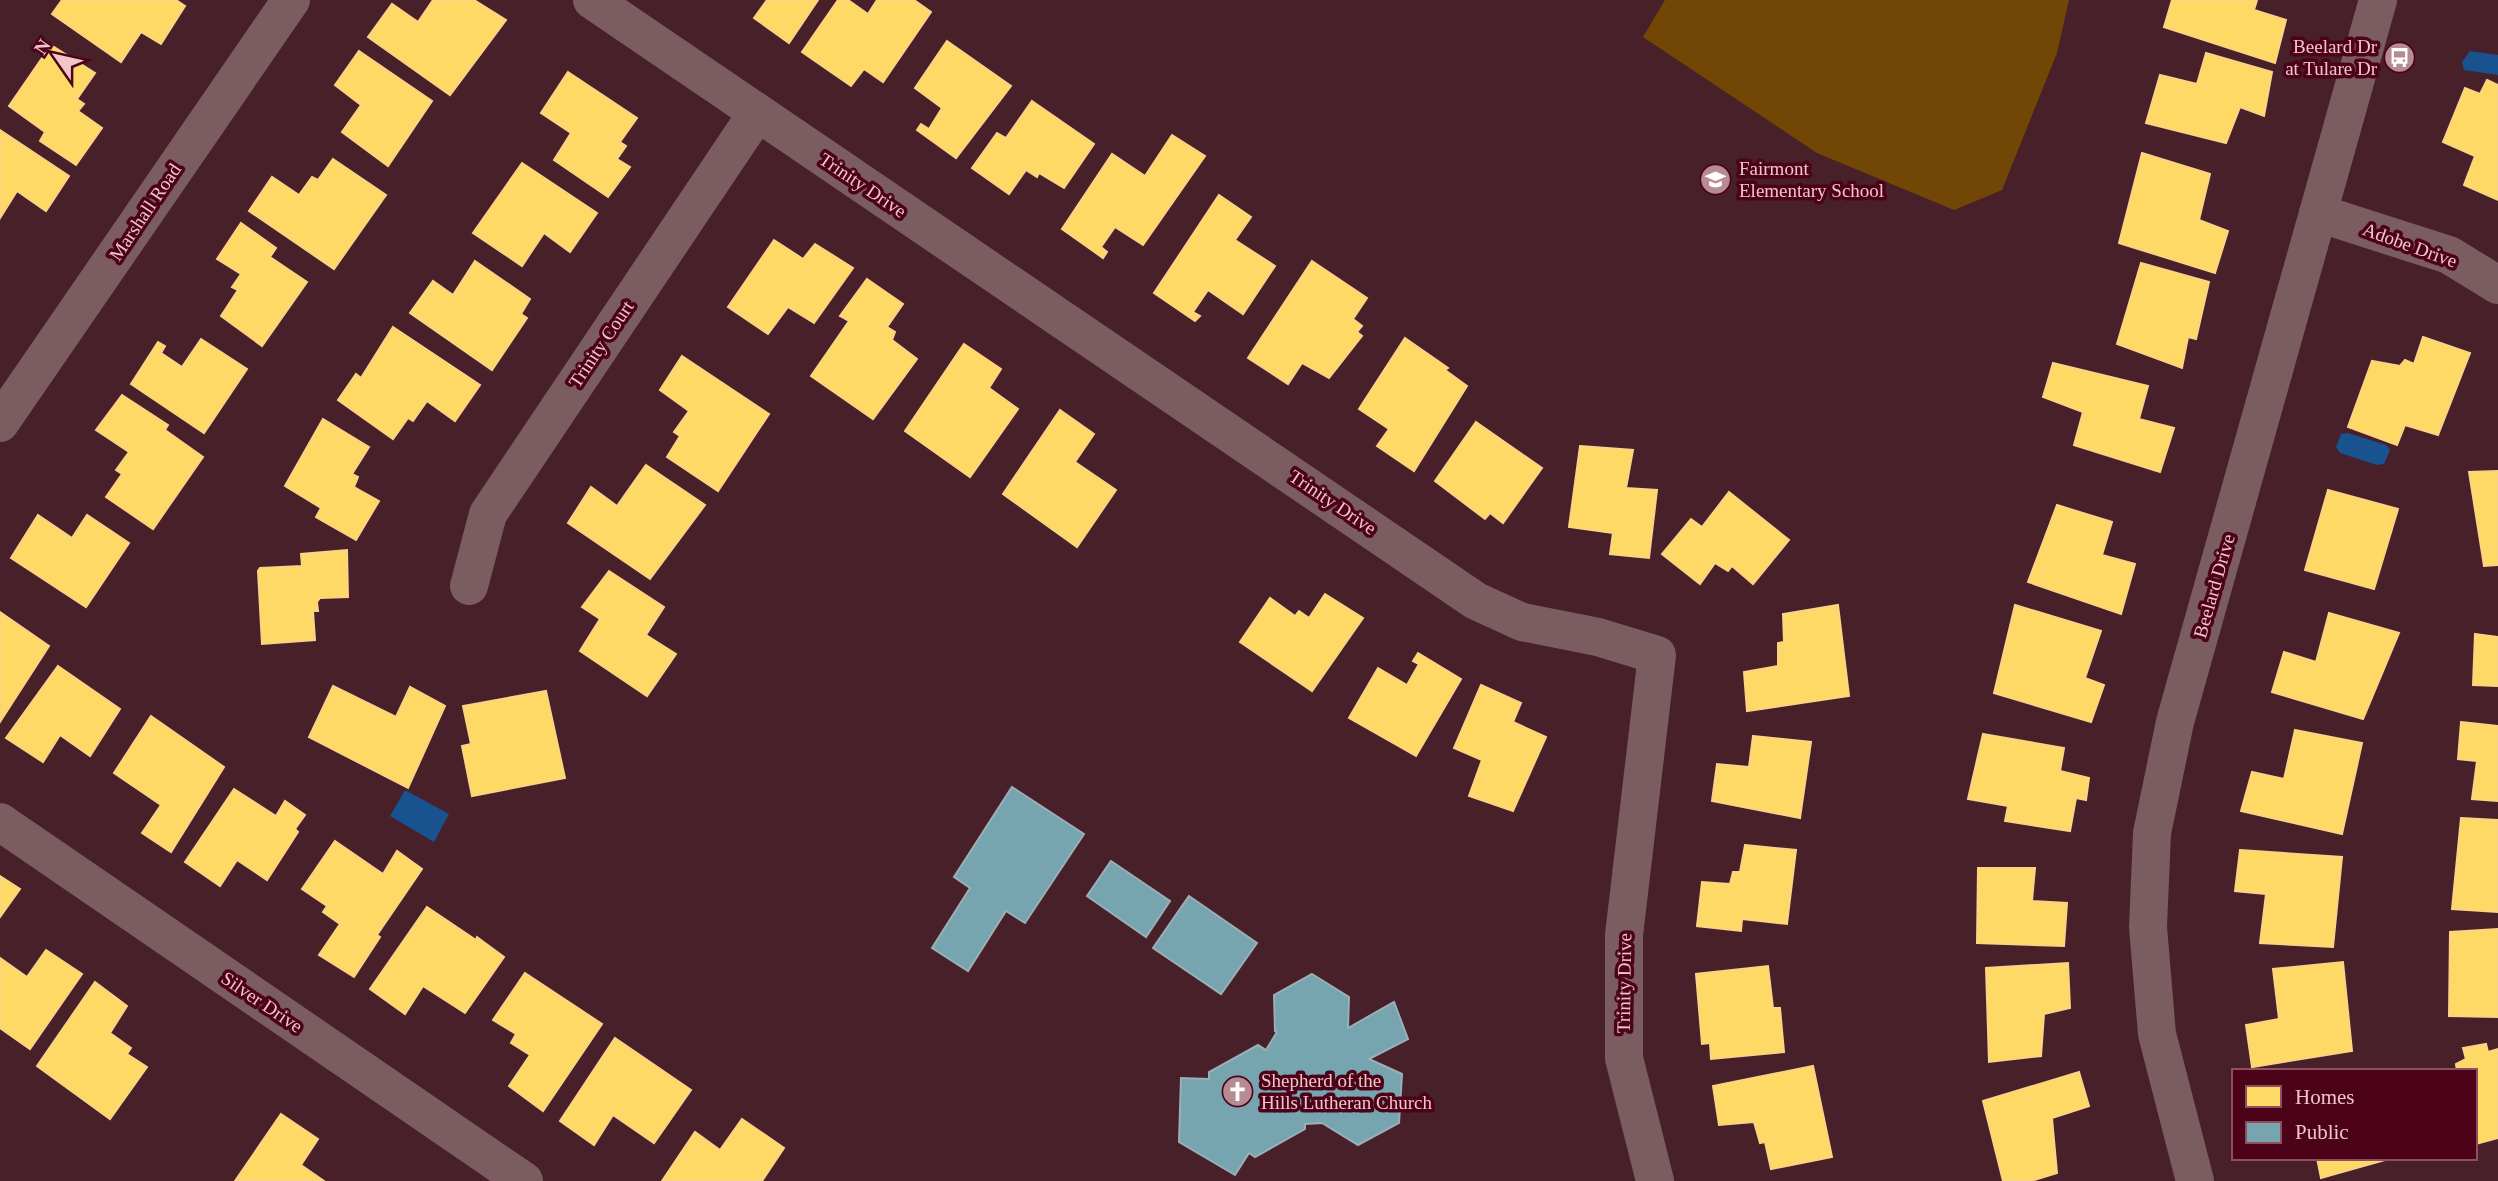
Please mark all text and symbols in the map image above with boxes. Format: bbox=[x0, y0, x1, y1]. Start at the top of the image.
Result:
north arrow bbox=[21, 21, 91, 91]
text: N bbox=[30, 35, 55, 58]
place label: Beelard Dr at Tulare Dr bbox=[2285, 36, 2378, 79]
bus stop icon: Beelard Dr at Tulare Dr bbox=[2383, 40, 2417, 74]
street label: Trinity Drive bbox=[816, 148, 910, 222]
place label: Fairmont Elementary School bbox=[1739, 158, 1884, 201]
street label: Marshall Road bbox=[105, 159, 185, 264]
school or university icon: Fairmont Elementary School bbox=[1699, 162, 1733, 196]
street label: Adobe Drive bbox=[2360, 218, 2460, 272]
street label: Trinity Court bbox=[564, 296, 638, 391]
street label: Trinity Drive bbox=[1286, 465, 1380, 539]
street label: Beelard Drive bbox=[2189, 532, 2239, 640]
street label: Trinity Drive bbox=[1613, 933, 1635, 1033]
street label: Silver Drive bbox=[217, 967, 307, 1037]
legend bbox=[2232, 1069, 2477, 1160]
place label: Shepherd of the Hills Lutheran Church bbox=[1261, 1070, 1432, 1113]
church icon: Shepherd of the Hills Lutheran Church bbox=[1221, 1074, 1255, 1108]
text: Homes bbox=[2295, 1085, 2355, 1109]
text: Public bbox=[2295, 1120, 2349, 1144]

